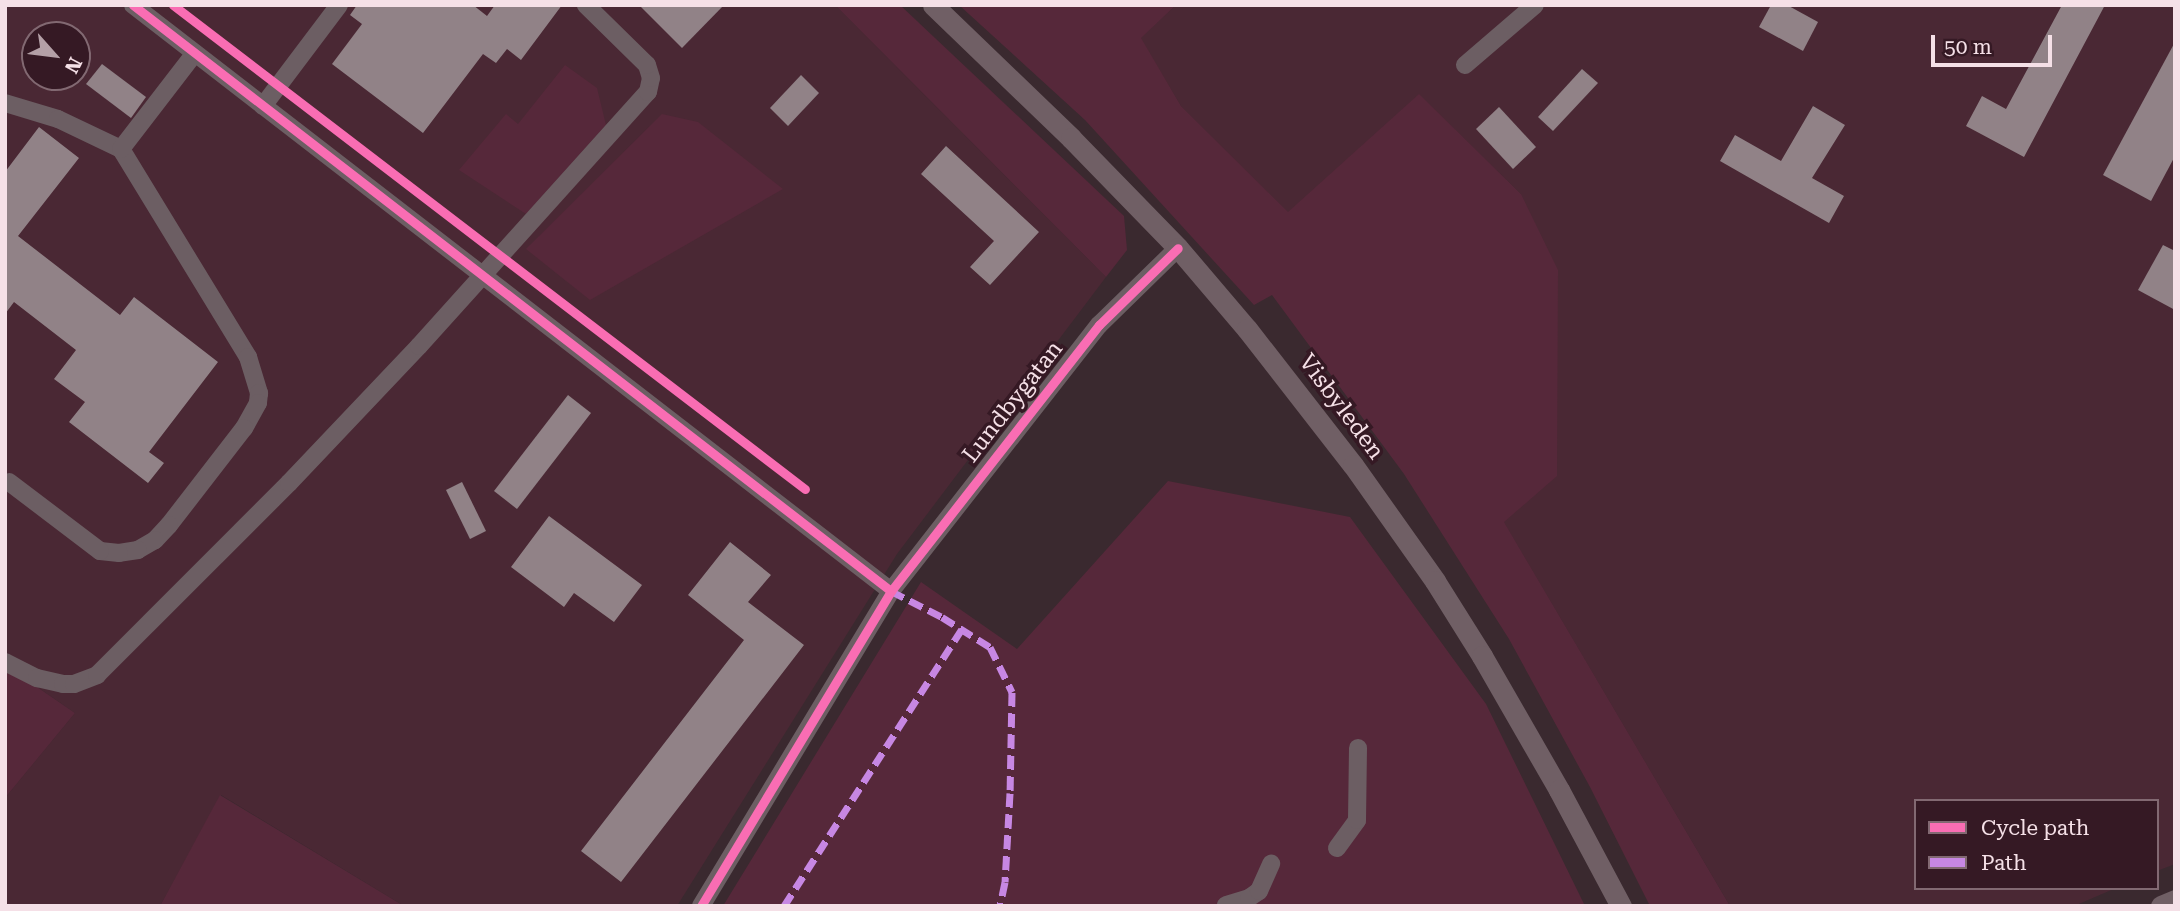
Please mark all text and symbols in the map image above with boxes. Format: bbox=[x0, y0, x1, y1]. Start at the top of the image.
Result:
north arrow bbox=[21, 21, 91, 91]
scale bar bbox=[1935, 21, 2056, 65]
text: 50 m bbox=[1944, 35, 1992, 59]
text: N bbox=[60, 53, 87, 77]
street label: Lundbygatan bbox=[957, 336, 1069, 468]
street label: Visbyleden bbox=[1293, 349, 1389, 465]
legend bbox=[1914, 799, 2159, 890]
text: Cycle path bbox=[1981, 816, 2089, 840]
text: Path bbox=[1981, 851, 2027, 875]

